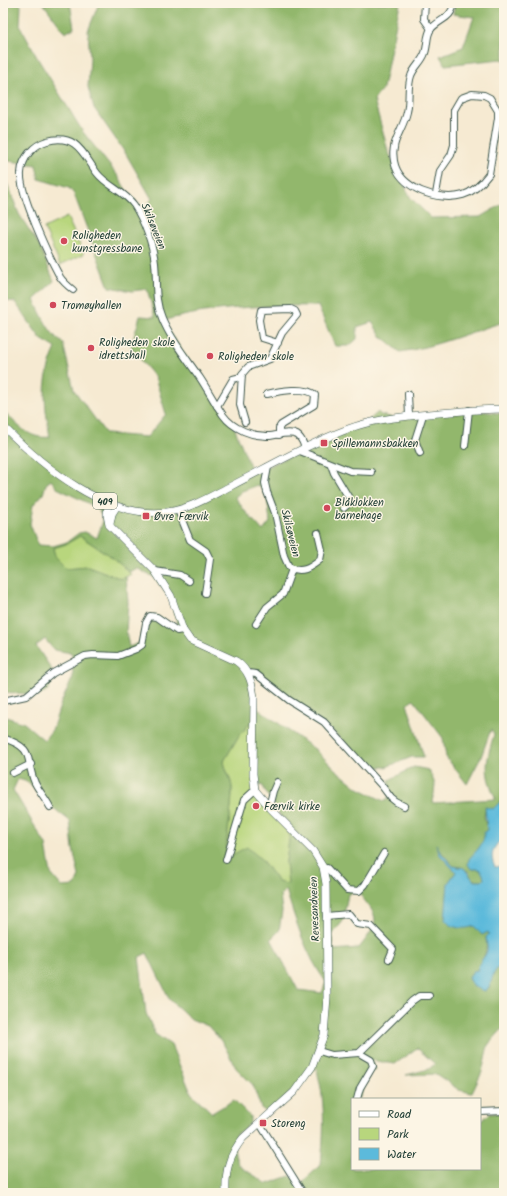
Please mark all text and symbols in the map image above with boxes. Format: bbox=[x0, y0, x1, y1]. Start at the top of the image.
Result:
street label: Skilsøveien bbox=[136, 200, 171, 253]
place label: Roligheden kunstgressbane bbox=[72, 227, 142, 258]
marker: Roligheden kunstgressbane bbox=[59, 236, 69, 246]
place label: Tromøyhallen bbox=[61, 297, 122, 315]
marker: Tromøyhallen bbox=[48, 300, 58, 310]
place label: Roligheden skole idrettshall bbox=[99, 334, 175, 365]
marker: Roligheden skole idrettshall bbox=[86, 343, 96, 353]
place label: Roligheden skole bbox=[218, 348, 294, 366]
marker: Roligheden skole bbox=[205, 351, 215, 361]
place label: Spillemannsbakken bbox=[332, 435, 419, 453]
marker: Spillemannsbakken bbox=[319, 438, 329, 448]
road number: 409 bbox=[93, 493, 117, 509]
place label: Blåklokken barnehage bbox=[335, 494, 384, 525]
marker: Blåklokken barnehage bbox=[322, 503, 332, 513]
street label: Skilsøveien bbox=[275, 507, 305, 559]
place label: Øvre Færvik bbox=[154, 508, 209, 526]
marker: Øvre Færvik bbox=[141, 511, 151, 521]
place label: Færvik kirke bbox=[264, 798, 320, 816]
marker: Færvik kirke bbox=[251, 801, 261, 811]
street label: Revesandveien bbox=[305, 876, 325, 942]
legend bbox=[351, 1098, 481, 1170]
text: Road bbox=[387, 1105, 412, 1124]
place label: Storeng bbox=[271, 1115, 306, 1133]
marker: Storeng bbox=[258, 1118, 268, 1128]
text: Park bbox=[387, 1125, 409, 1144]
text: Water bbox=[387, 1145, 417, 1164]

